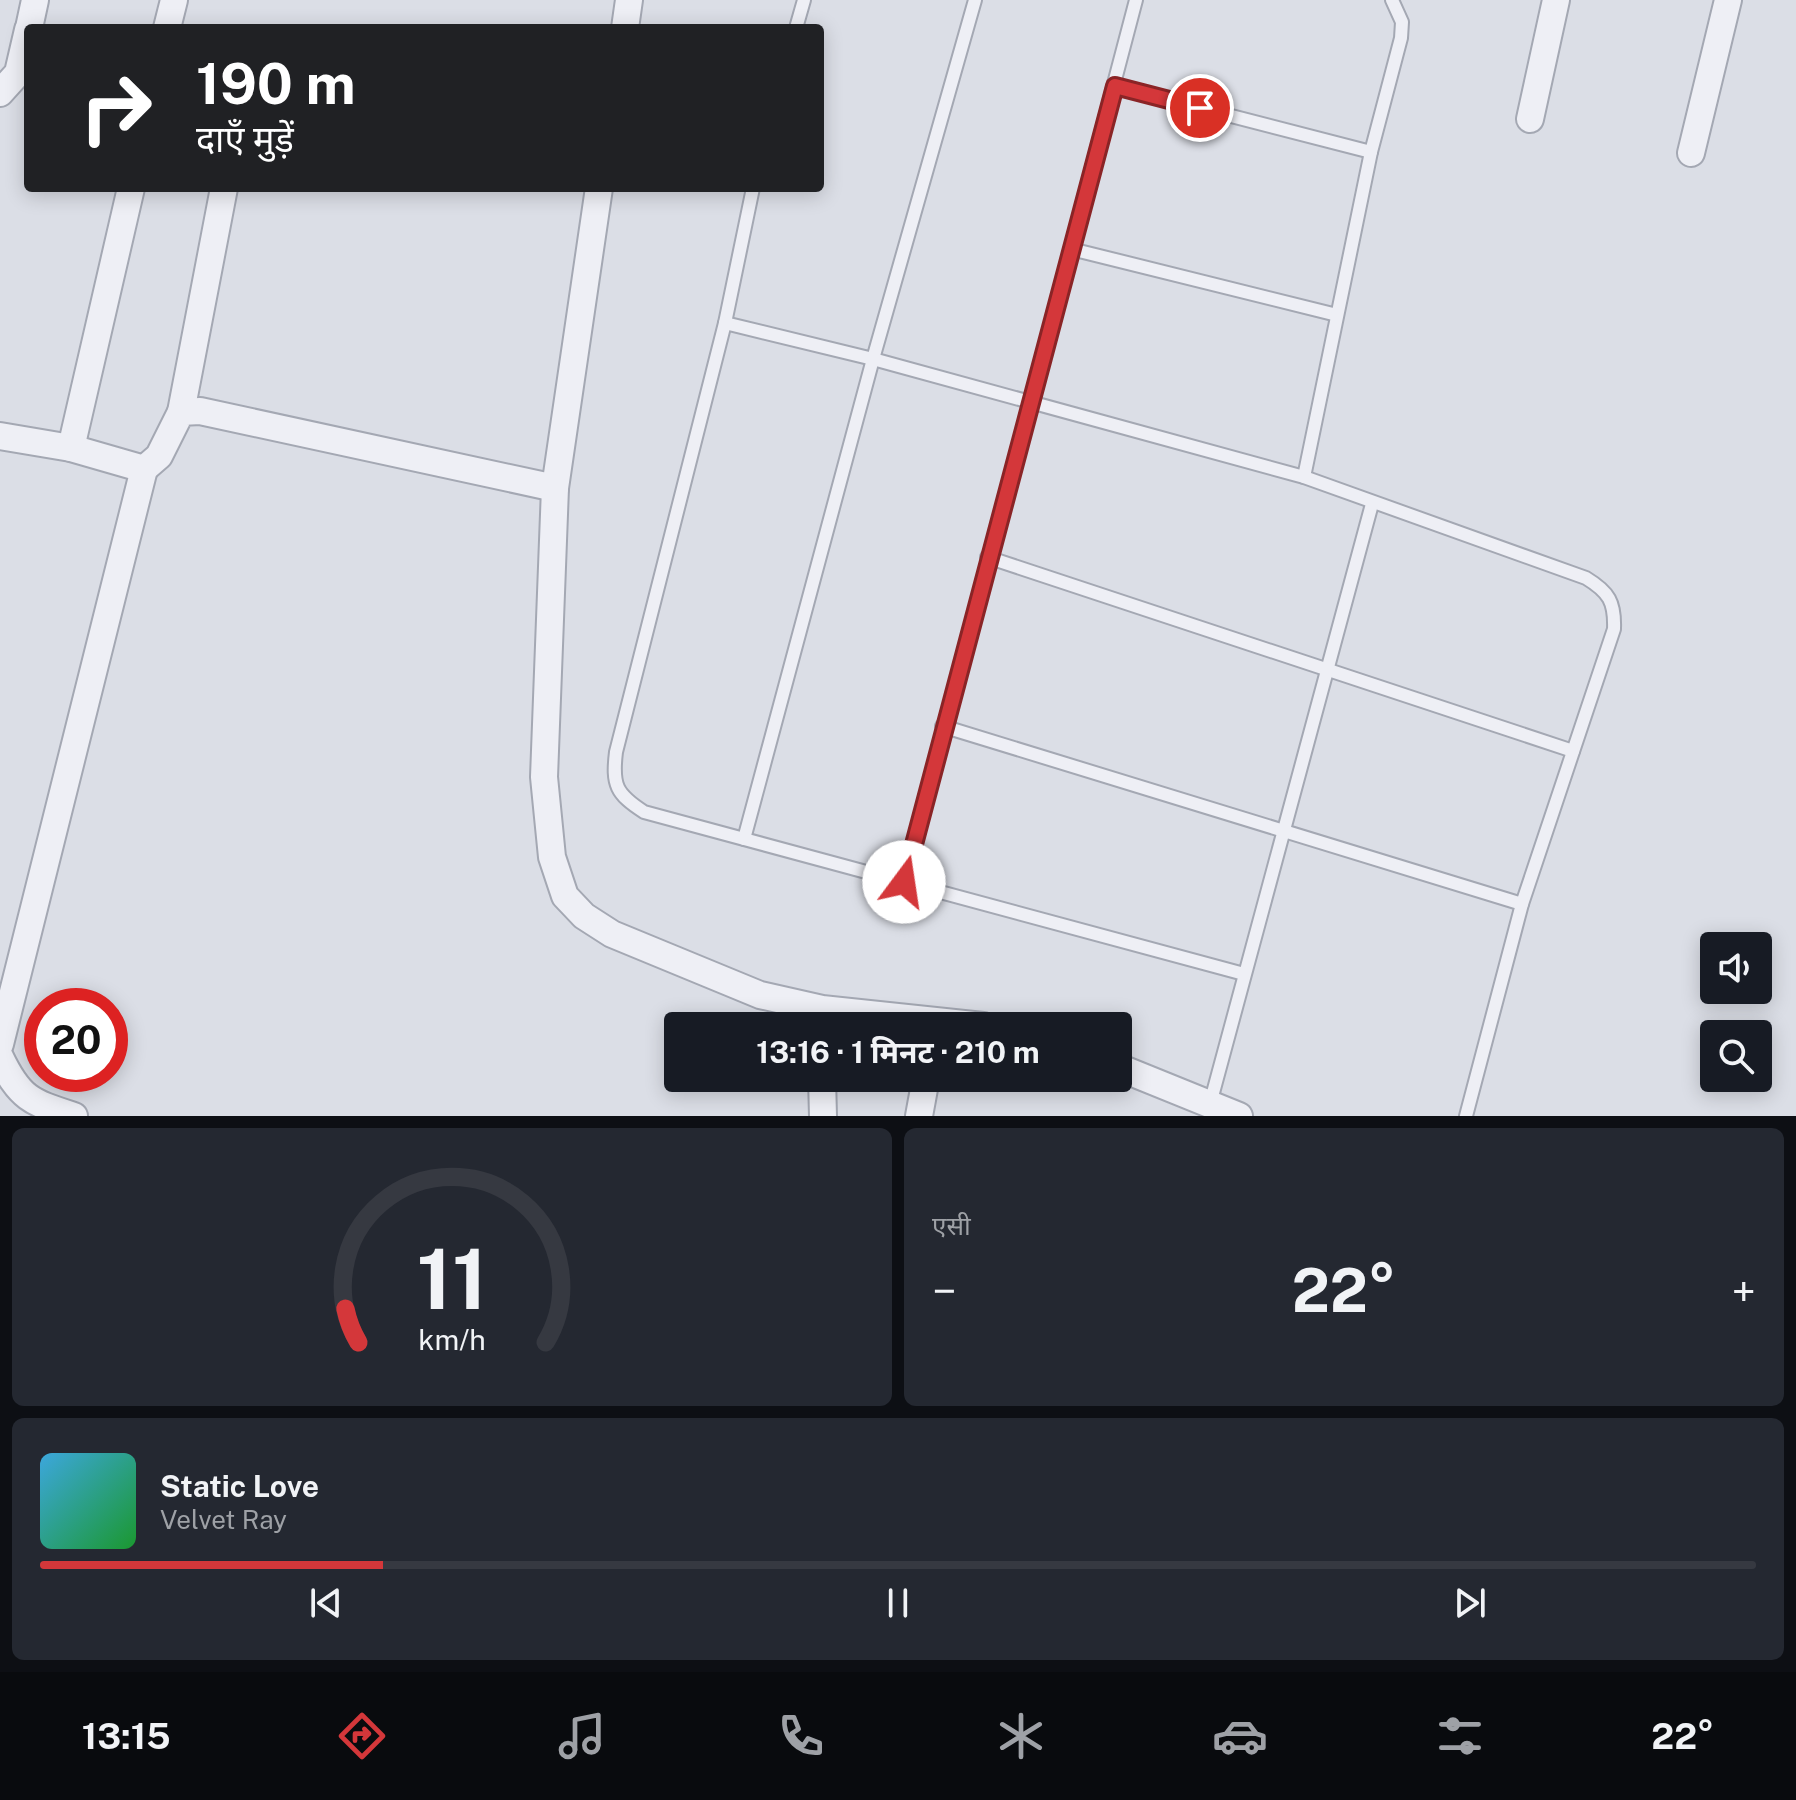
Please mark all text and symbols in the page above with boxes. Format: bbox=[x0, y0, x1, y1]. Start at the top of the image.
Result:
text: 190 m bbox=[196, 51, 356, 117]
icon: right bbox=[64, 56, 168, 160]
pin bbox=[1166, 74, 1234, 142]
icon: arrive bbox=[1178, 86, 1222, 130]
text: दाएँ मुड़ें bbox=[196, 118, 294, 160]
position arrow bbox=[862, 840, 946, 924]
map controls bbox=[1700, 932, 1772, 1092]
button: sound bbox=[1700, 932, 1772, 1004]
speed limit sign: 20 bbox=[24, 988, 128, 1092]
button: search bbox=[1700, 1020, 1772, 1092]
text: 13:16 · 1 मिनट · 210 m bbox=[756, 1034, 1040, 1070]
text: एसी bbox=[932, 1210, 971, 1241]
text: 11 bbox=[416, 1230, 488, 1328]
text: 22° bbox=[1292, 1255, 1396, 1326]
text: − bbox=[932, 1265, 956, 1317]
text: + bbox=[1732, 1265, 1756, 1317]
text: km/h bbox=[418, 1323, 486, 1356]
text: Static Love bbox=[160, 1468, 319, 1504]
text: Velvet Ray bbox=[160, 1504, 287, 1535]
icon: previous bbox=[304, 1581, 348, 1625]
icon: pause bbox=[876, 1581, 920, 1625]
icon: next bbox=[1448, 1581, 1492, 1625]
icon: directions bbox=[334, 1708, 390, 1764]
icon: music bbox=[554, 1708, 610, 1764]
icon: phone bbox=[773, 1708, 829, 1764]
icon: climate bbox=[993, 1708, 1049, 1764]
icon: car bbox=[1212, 1708, 1268, 1764]
icon: filters bbox=[1432, 1708, 1488, 1764]
text: 13:15 bbox=[82, 1715, 171, 1757]
text: 22° bbox=[1651, 1715, 1714, 1757]

